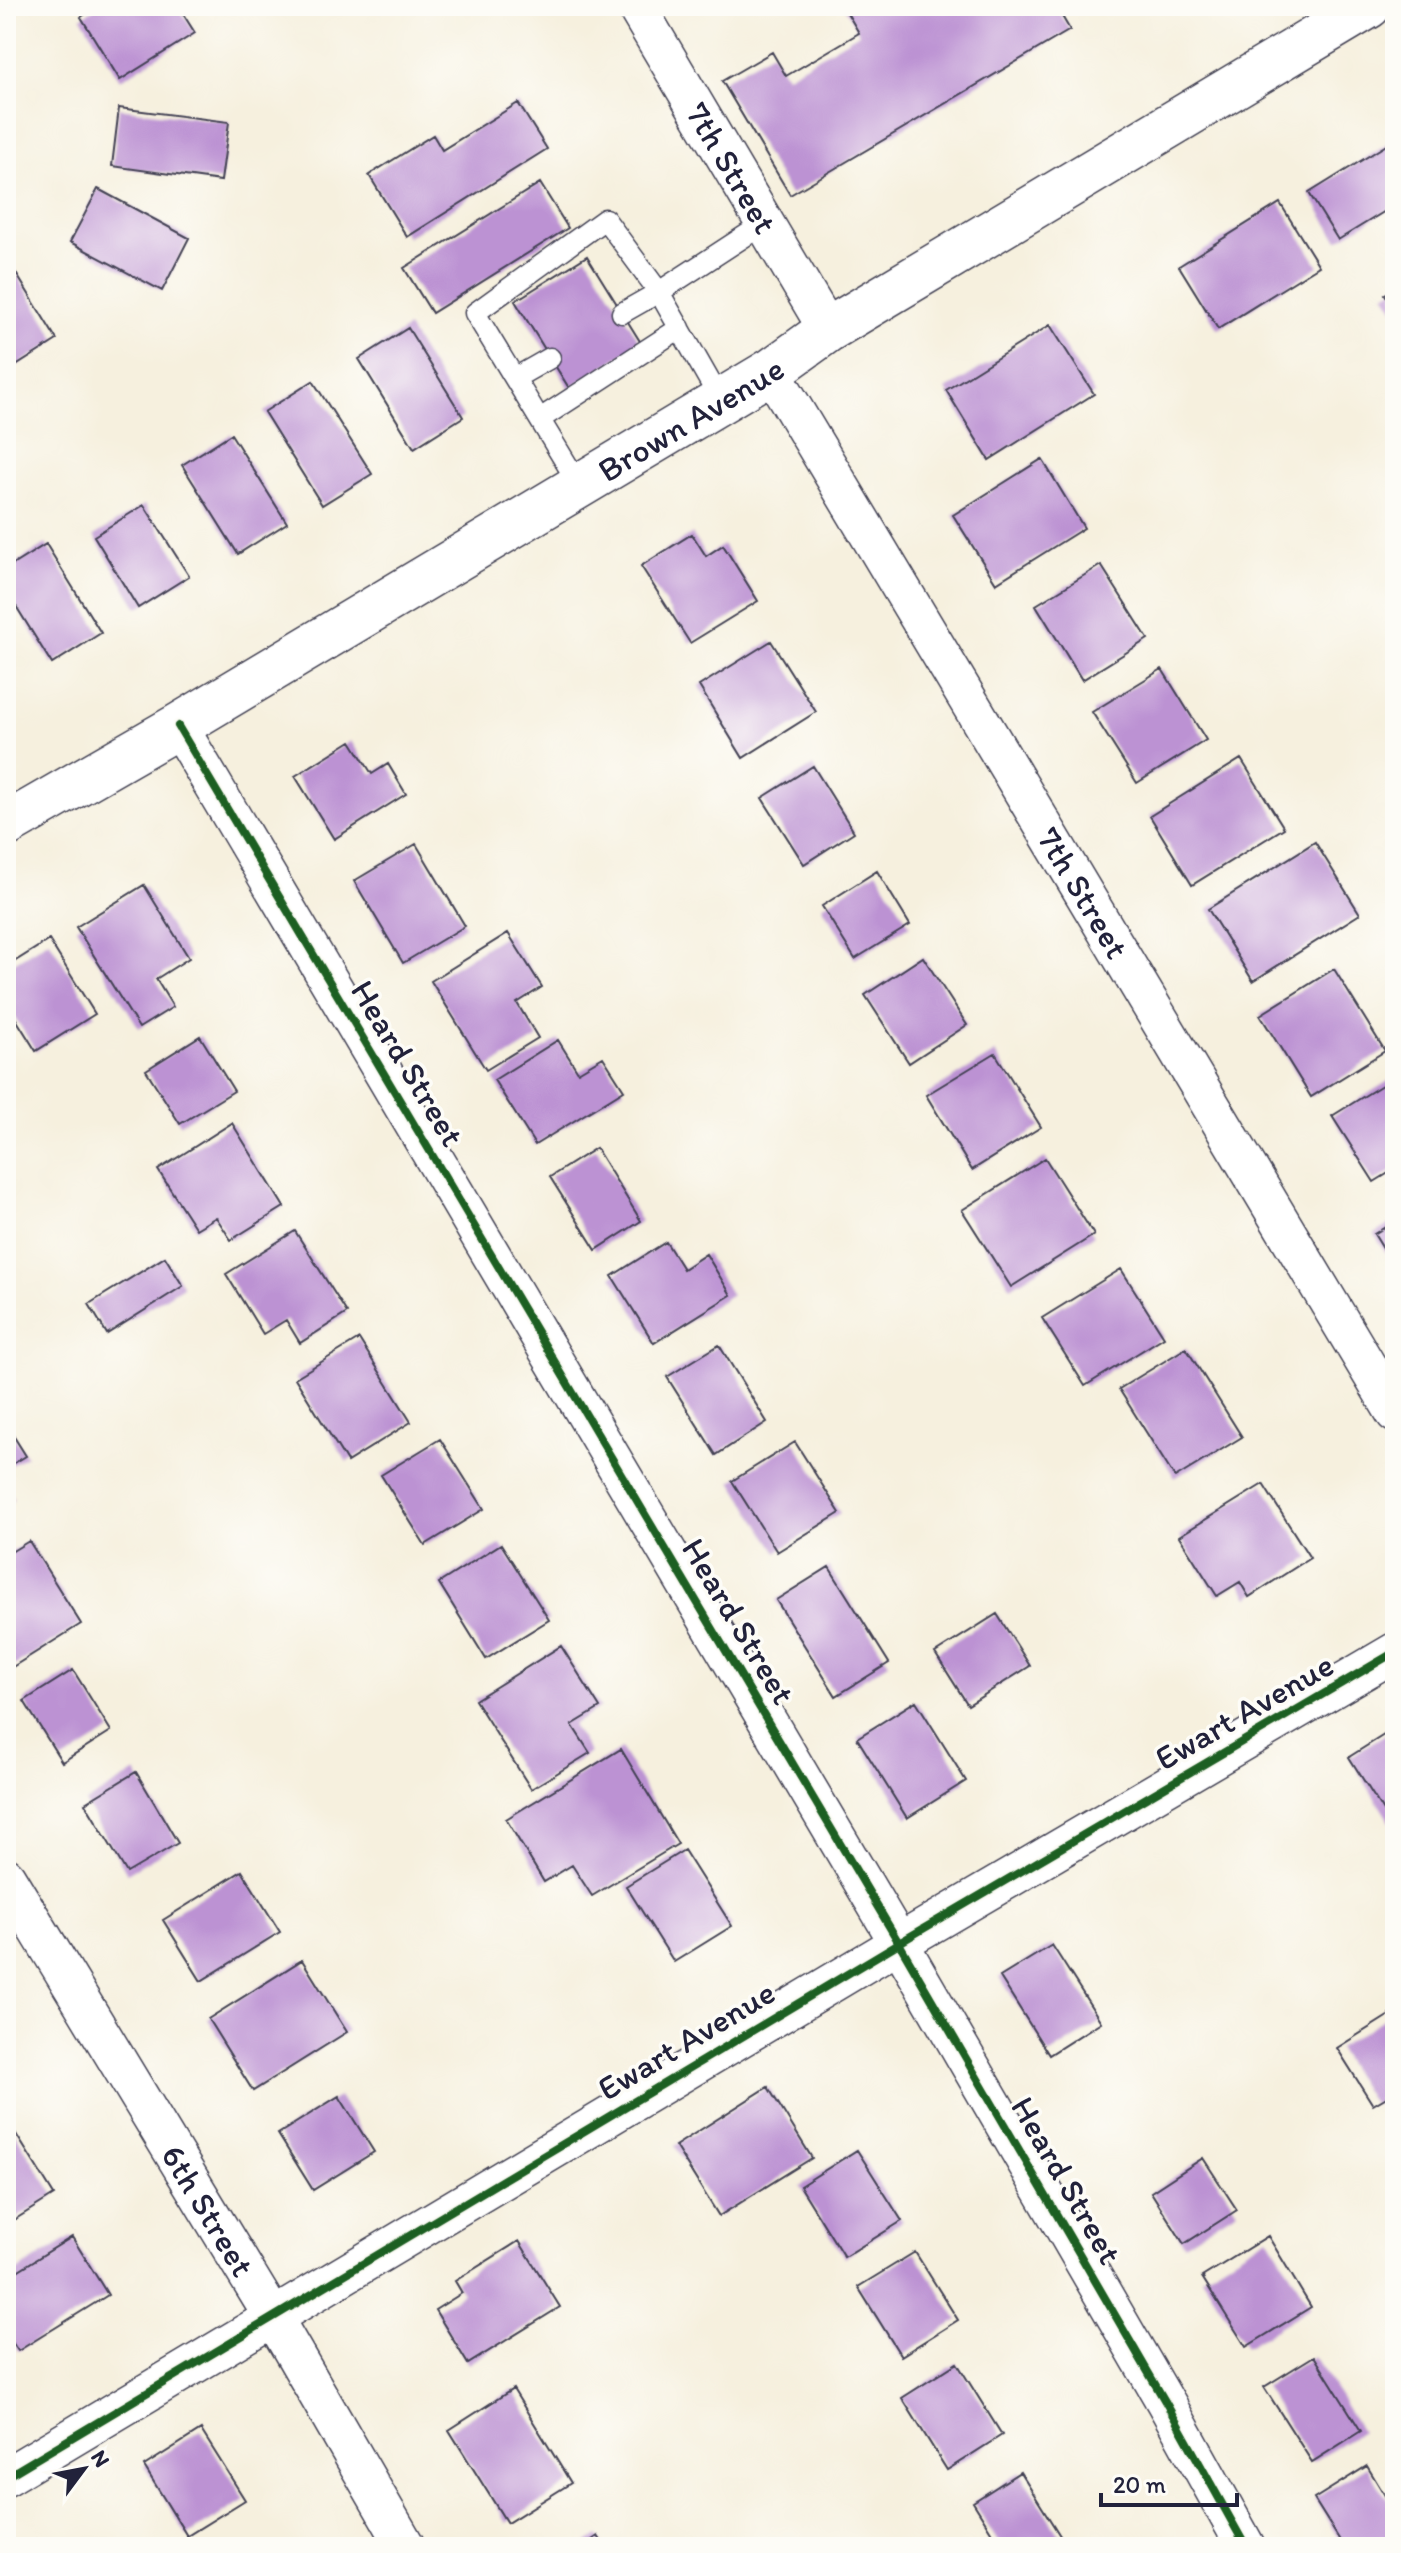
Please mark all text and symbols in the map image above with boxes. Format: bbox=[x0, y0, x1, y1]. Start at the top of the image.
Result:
street label: 7th Street bbox=[677, 95, 786, 241]
street label: Brown Avenue bbox=[591, 348, 792, 491]
street label: 7th Street bbox=[1028, 820, 1138, 966]
street label: Heard Street bbox=[342, 973, 473, 1154]
street label: Heard Street bbox=[673, 1531, 804, 1712]
street label: Ewart Avenue bbox=[1148, 1644, 1341, 1779]
street label: Ewart Avenue bbox=[590, 1972, 782, 2109]
street label: Heard Street bbox=[1002, 2089, 1131, 2271]
street label: 6th Street bbox=[152, 2137, 264, 2284]
north arrow bbox=[44, 2429, 124, 2509]
text: N bbox=[85, 2445, 116, 2472]
scale bar bbox=[1101, 2457, 1237, 2507]
text: 20 m bbox=[1113, 2470, 1166, 2499]

